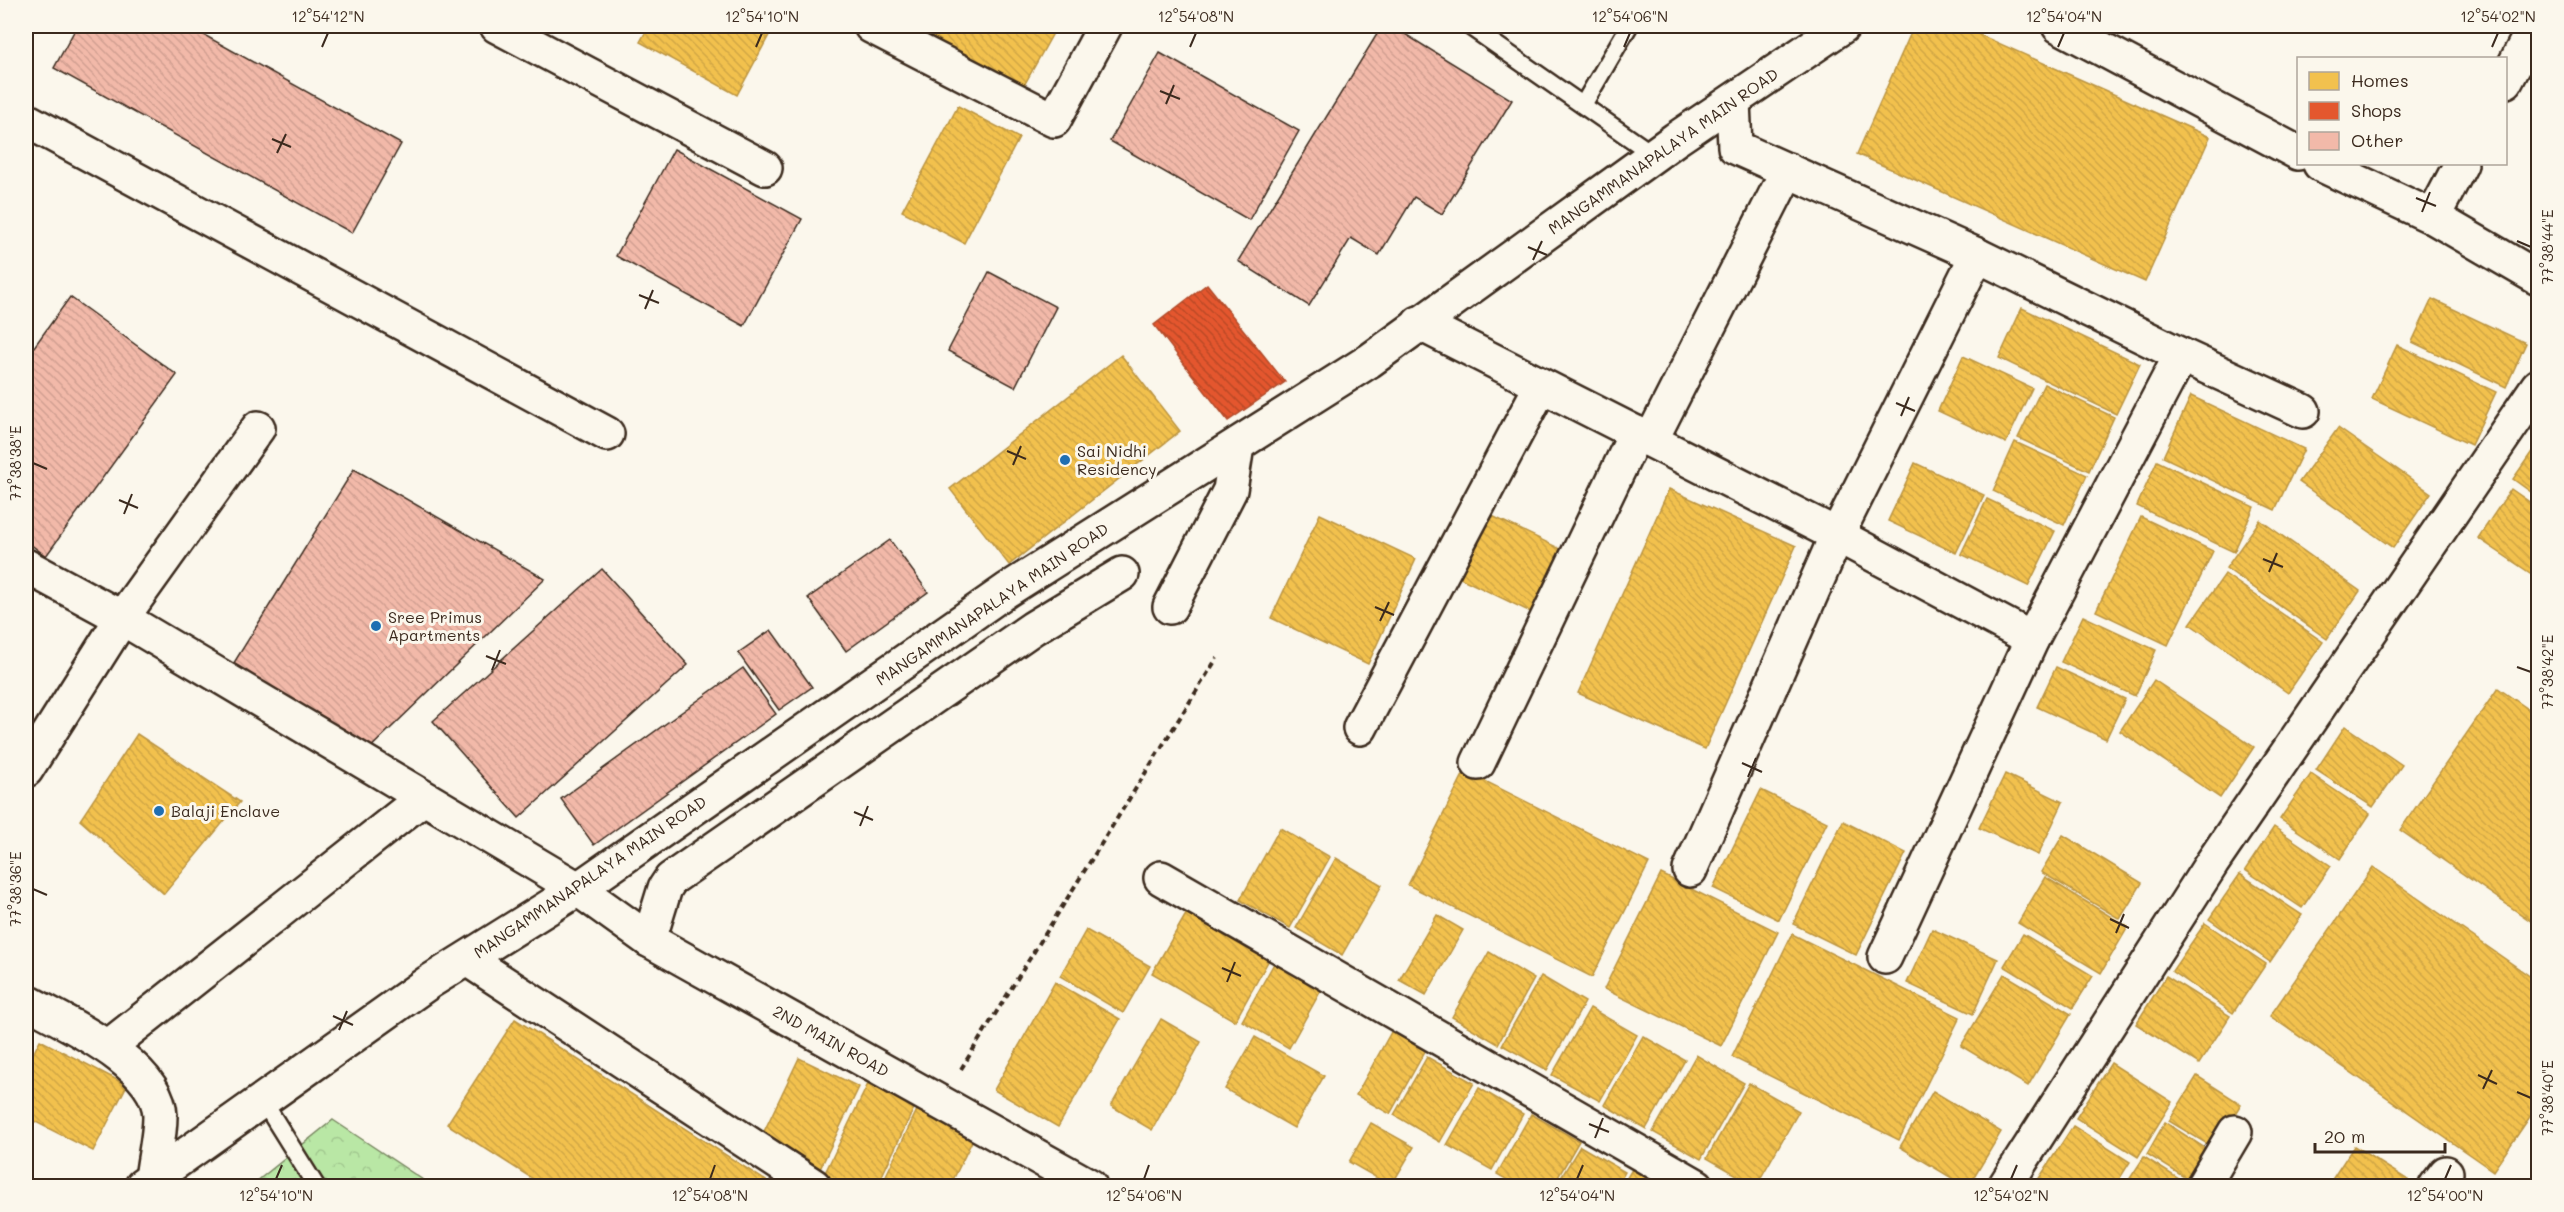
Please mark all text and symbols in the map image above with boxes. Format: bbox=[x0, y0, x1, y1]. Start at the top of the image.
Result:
text: 12°54'12"N bbox=[291, 6, 365, 26]
text: 12°54'10"N bbox=[725, 6, 799, 26]
text: 12°54'08"N bbox=[1158, 6, 1234, 26]
text: 12°54'06"N bbox=[1592, 6, 1668, 26]
text: 12°54'04"N bbox=[2026, 6, 2102, 26]
text: 12°54'02"N bbox=[2460, 6, 2536, 26]
legend bbox=[2297, 57, 2507, 165]
street label: MANGAMMANAPALAYA MAIN ROAD bbox=[1543, 63, 1782, 238]
text: Homes bbox=[2351, 68, 2409, 92]
text: Shops bbox=[2351, 98, 2402, 122]
text: Other bbox=[2351, 128, 2404, 152]
text: 77°38'44"E bbox=[2537, 209, 2557, 285]
text: 77°38'38"E bbox=[5, 425, 25, 501]
place label: Sai Nidhi Residency bbox=[1077, 440, 1157, 479]
marker: Sai Nidhi Residency bbox=[1058, 453, 1072, 467]
street label: MANGAMMANAPALAYA MAIN ROAD bbox=[871, 518, 1112, 690]
place label: Sree Primus Apartments bbox=[388, 606, 482, 645]
marker: Sree Primus Apartments bbox=[369, 619, 383, 633]
text: 77°38'42"E bbox=[2537, 634, 2557, 709]
street label: MANGAMMANAPALAYA MAIN ROAD bbox=[469, 791, 710, 963]
place label: Balaji Enclave bbox=[171, 800, 280, 821]
marker: Balaji Enclave bbox=[152, 804, 166, 818]
text: 77°38'36"E bbox=[5, 851, 25, 927]
street label: 2ND MAIN ROAD bbox=[769, 1000, 893, 1081]
text: 77°38'40"E bbox=[2537, 1060, 2557, 1136]
scale bar bbox=[2315, 1116, 2446, 1154]
text: 20 m bbox=[2324, 1124, 2365, 1148]
text: 12°54'10"N bbox=[239, 1185, 313, 1205]
text: 12°54'08"N bbox=[672, 1185, 748, 1205]
text: 12°54'06"N bbox=[1106, 1185, 1182, 1205]
text: 12°54'04"N bbox=[1539, 1185, 1615, 1205]
text: 12°54'02"N bbox=[1973, 1185, 2049, 1205]
text: 12°54'00"N bbox=[2407, 1185, 2483, 1205]

